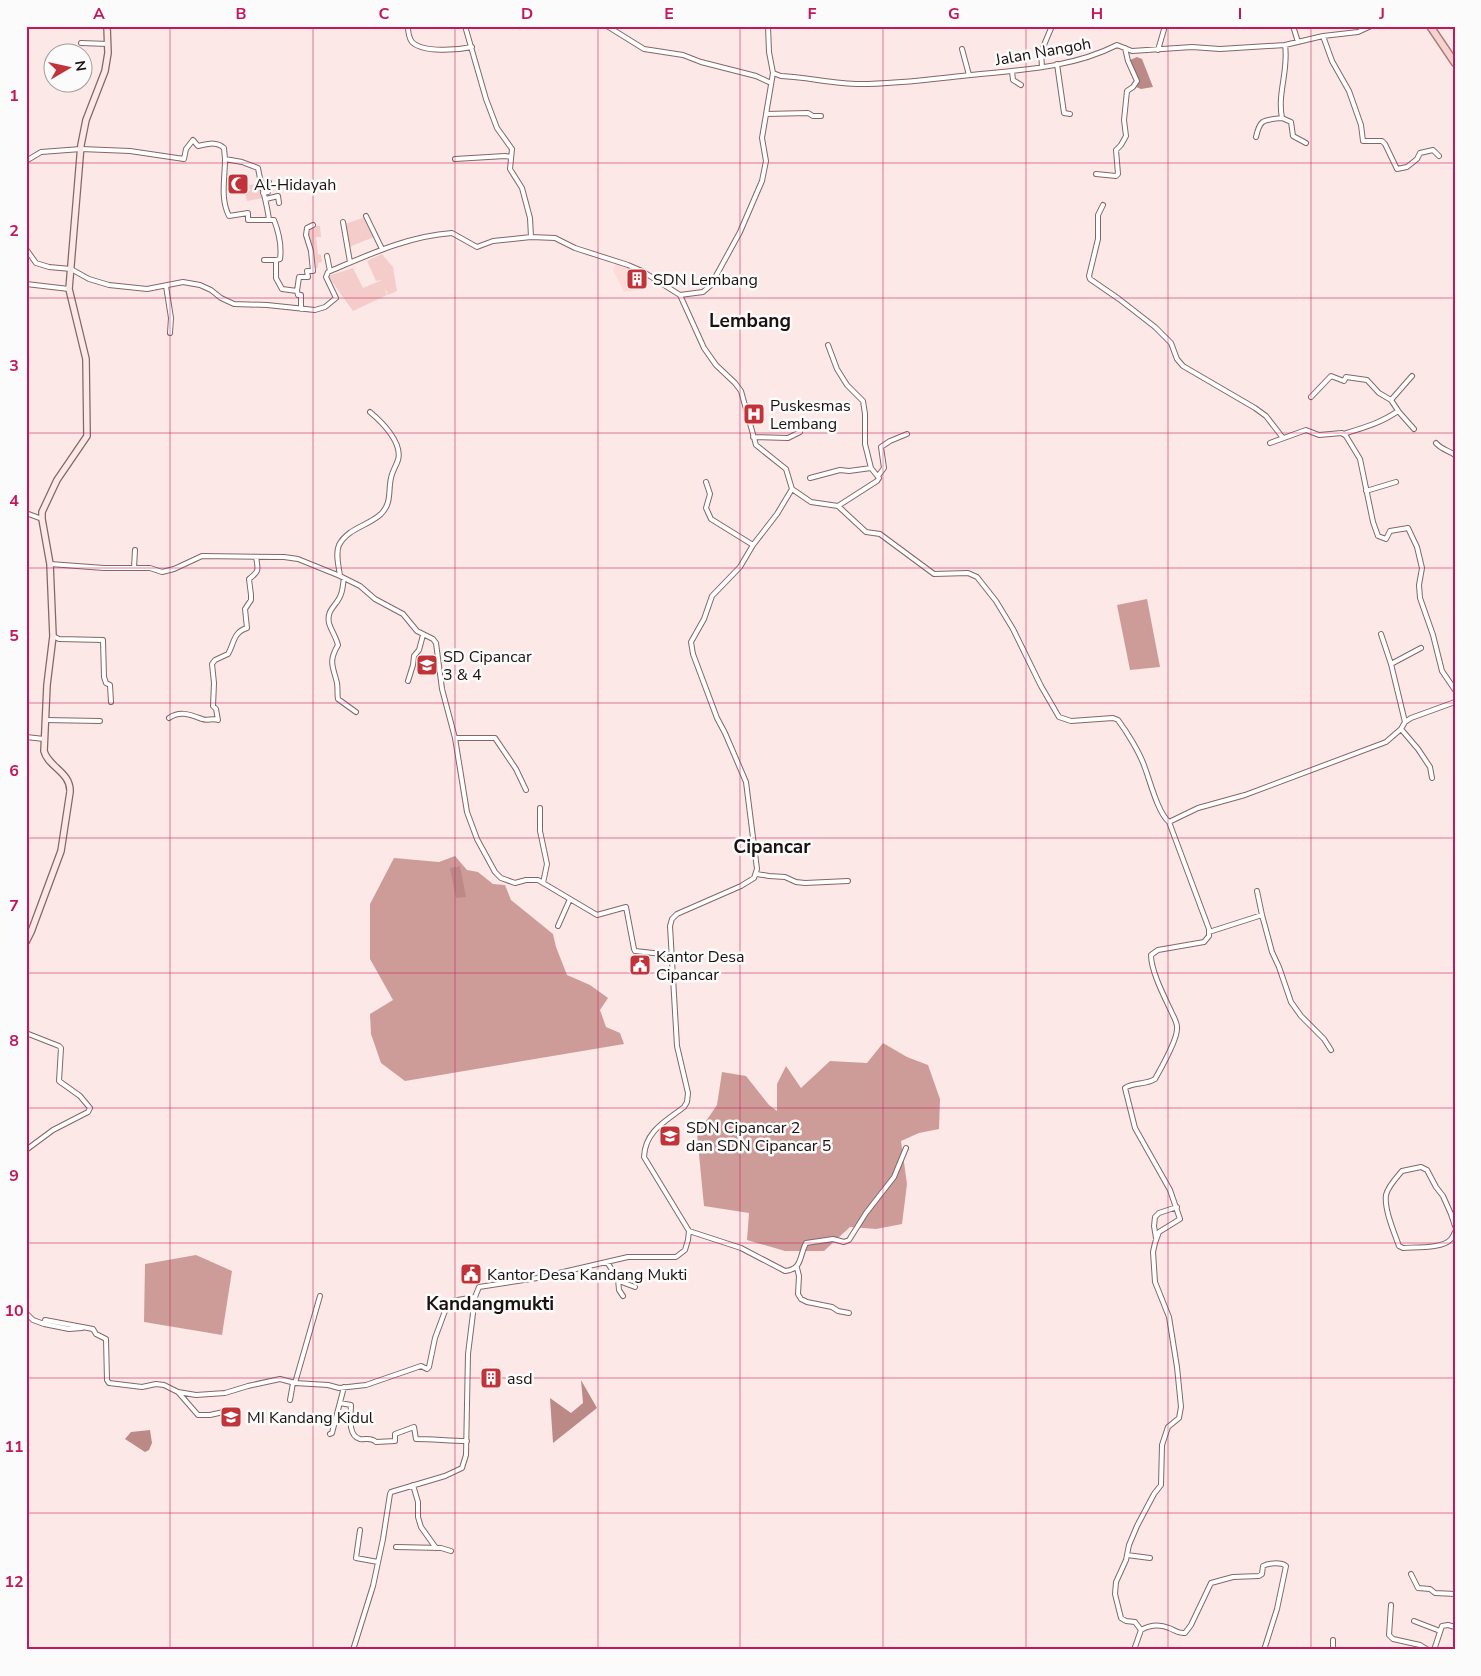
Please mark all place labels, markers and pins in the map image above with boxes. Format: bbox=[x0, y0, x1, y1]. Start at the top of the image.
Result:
mosque icon: Al-Hidayah bbox=[226, 172, 250, 196]
place label: Al-Hidayah bbox=[254, 174, 336, 196]
building icon: SDN Lembang bbox=[625, 267, 649, 291]
place label: SDN Lembang bbox=[653, 269, 758, 291]
place label: Puskesmas Lembang bbox=[770, 395, 851, 435]
hospital icon: Puskesmas Lembang bbox=[742, 402, 766, 426]
place label: SD Cipancar 3 & 4 bbox=[443, 646, 532, 686]
school or university icon: SD Cipancar 3 & 4 bbox=[415, 653, 439, 677]
place label: Kantor Desa Cipancar bbox=[656, 946, 744, 986]
public building icon: Kantor Desa Cipancar bbox=[628, 953, 652, 977]
place label: SDN Cipancar 2 dan SDN Cipancar 5 bbox=[686, 1117, 831, 1157]
school or university icon: SDN Cipancar 2 dan SDN Cipancar 5 bbox=[658, 1124, 682, 1148]
public building icon: Kantor Desa Kandang Mukti bbox=[459, 1262, 483, 1286]
place label: Kantor Desa Kandang Mukti bbox=[487, 1264, 687, 1286]
building icon: asd bbox=[479, 1366, 503, 1390]
place label: asd bbox=[507, 1368, 533, 1390]
school or university icon: MI Kandang Kidul bbox=[219, 1405, 243, 1429]
place label: MI Kandang Kidul bbox=[247, 1407, 374, 1429]

